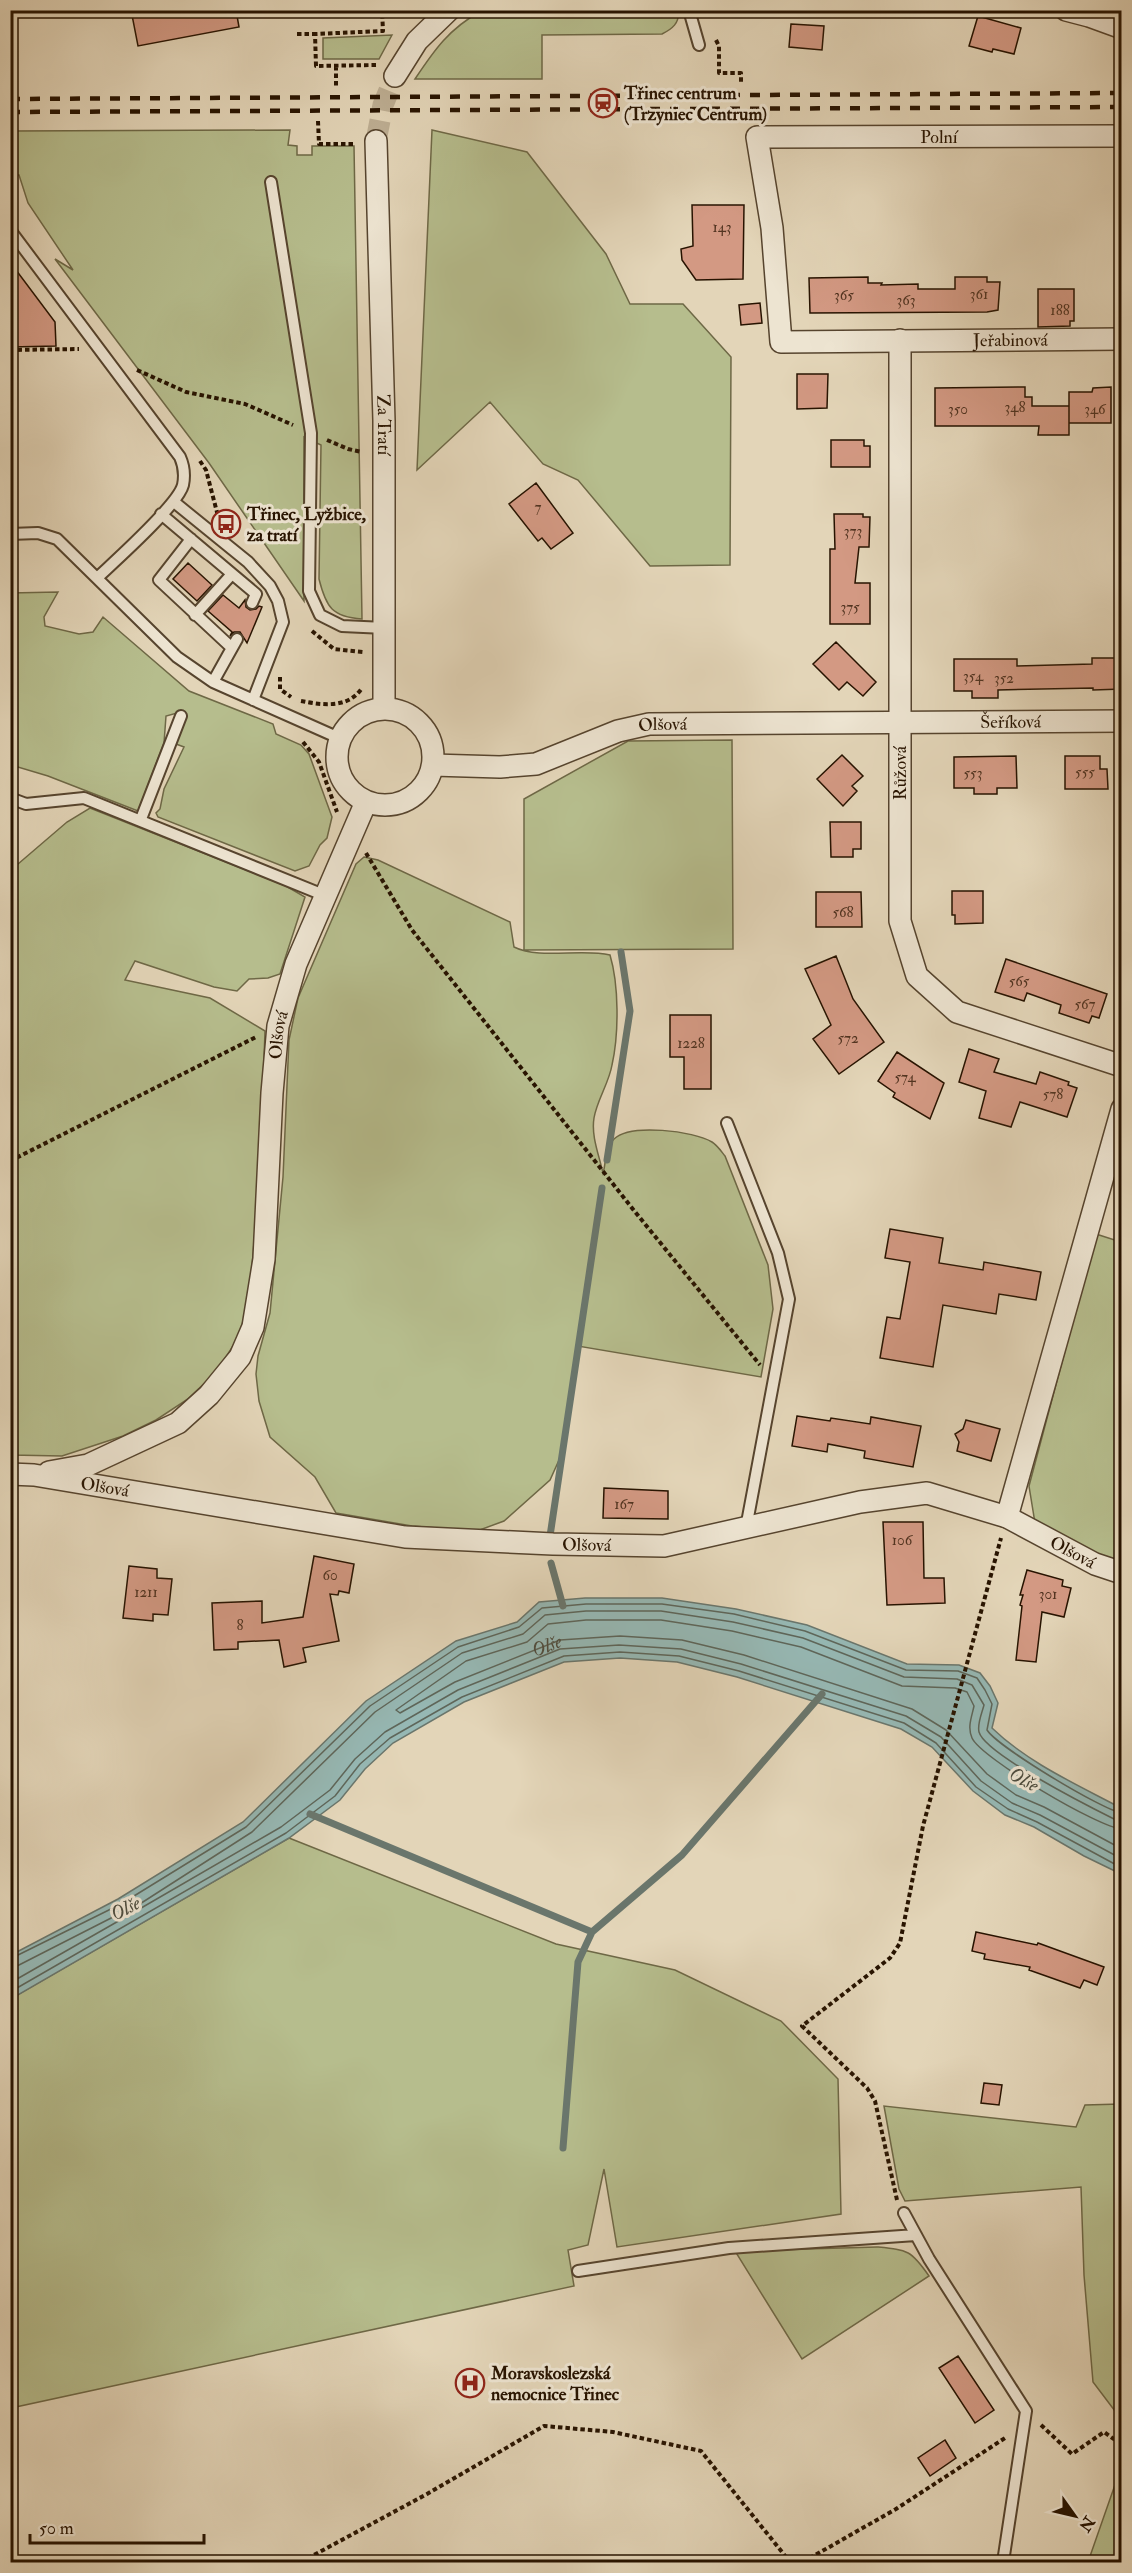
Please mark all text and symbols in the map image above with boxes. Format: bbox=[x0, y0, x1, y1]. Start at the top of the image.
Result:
place label: Třinec centrum (Trzyniec Centrum) bbox=[623, 82, 767, 126]
station icon: Třinec centrum (Trzyniec Centrum) bbox=[587, 87, 619, 119]
street label: Polní bbox=[920, 126, 959, 149]
house number: 143 bbox=[712, 218, 732, 237]
house number: 361 bbox=[970, 285, 988, 304]
house number: 365 bbox=[834, 286, 854, 305]
house number: 363 bbox=[896, 291, 916, 310]
house number: 188 bbox=[1050, 301, 1070, 320]
street label: Jeřabinová bbox=[972, 329, 1049, 352]
street label: Za Tratí bbox=[371, 394, 395, 457]
house number: 348 bbox=[1005, 398, 1025, 417]
house number: 350 bbox=[948, 400, 968, 419]
house number: 346 bbox=[1084, 400, 1107, 419]
house number: 7 bbox=[535, 498, 542, 517]
place label: Třinec, Lyžbice, za tratí bbox=[246, 503, 366, 547]
bus stop icon: Třinec, Lyžbice, za tratí bbox=[210, 508, 242, 540]
house number: 373 bbox=[844, 522, 862, 541]
house number: 375 bbox=[840, 598, 860, 617]
house number: 354 bbox=[963, 667, 984, 686]
house number: 352 bbox=[994, 669, 1014, 688]
street label: Šeříková bbox=[980, 710, 1042, 734]
street label: Olšová bbox=[636, 712, 688, 738]
street label: Růžová bbox=[889, 745, 912, 800]
house number: 555 bbox=[1075, 763, 1095, 782]
house number: 553 bbox=[964, 764, 982, 783]
house number: 568 bbox=[832, 903, 854, 922]
house number: 565 bbox=[1009, 972, 1030, 991]
house number: 567 bbox=[1075, 995, 1096, 1014]
street label: Olšová bbox=[264, 1007, 294, 1060]
house number: 572 bbox=[837, 1029, 859, 1048]
house number: 1228 bbox=[677, 1034, 705, 1053]
house number: 574 bbox=[894, 1068, 916, 1087]
house number: 578 bbox=[1043, 1085, 1063, 1104]
street label: Olšová bbox=[79, 1472, 132, 1503]
house number: 167 bbox=[614, 1495, 634, 1514]
house number: 106 bbox=[892, 1531, 914, 1550]
street label: Olšová bbox=[1046, 1531, 1100, 1575]
street label: Olšová bbox=[562, 1533, 612, 1557]
house number: 60 bbox=[322, 1566, 338, 1585]
house number: 1211 bbox=[134, 1583, 158, 1602]
house number: 301 bbox=[1039, 1585, 1057, 1604]
house number: 8 bbox=[236, 1616, 244, 1635]
water label: Olše bbox=[528, 1629, 566, 1663]
water label: Olše bbox=[1004, 1761, 1043, 1798]
water label: Olše bbox=[106, 1890, 145, 1926]
place label: Moravskoslezská nemocnice Třinec bbox=[490, 2362, 620, 2406]
hospital icon: Moravskoslezská nemocnice Třinec bbox=[454, 2367, 486, 2399]
north arrow bbox=[1045, 2486, 1105, 2546]
scale bar bbox=[30, 2507, 204, 2545]
text: N bbox=[1074, 2511, 1099, 2536]
text: 50 m bbox=[39, 2517, 74, 2540]

